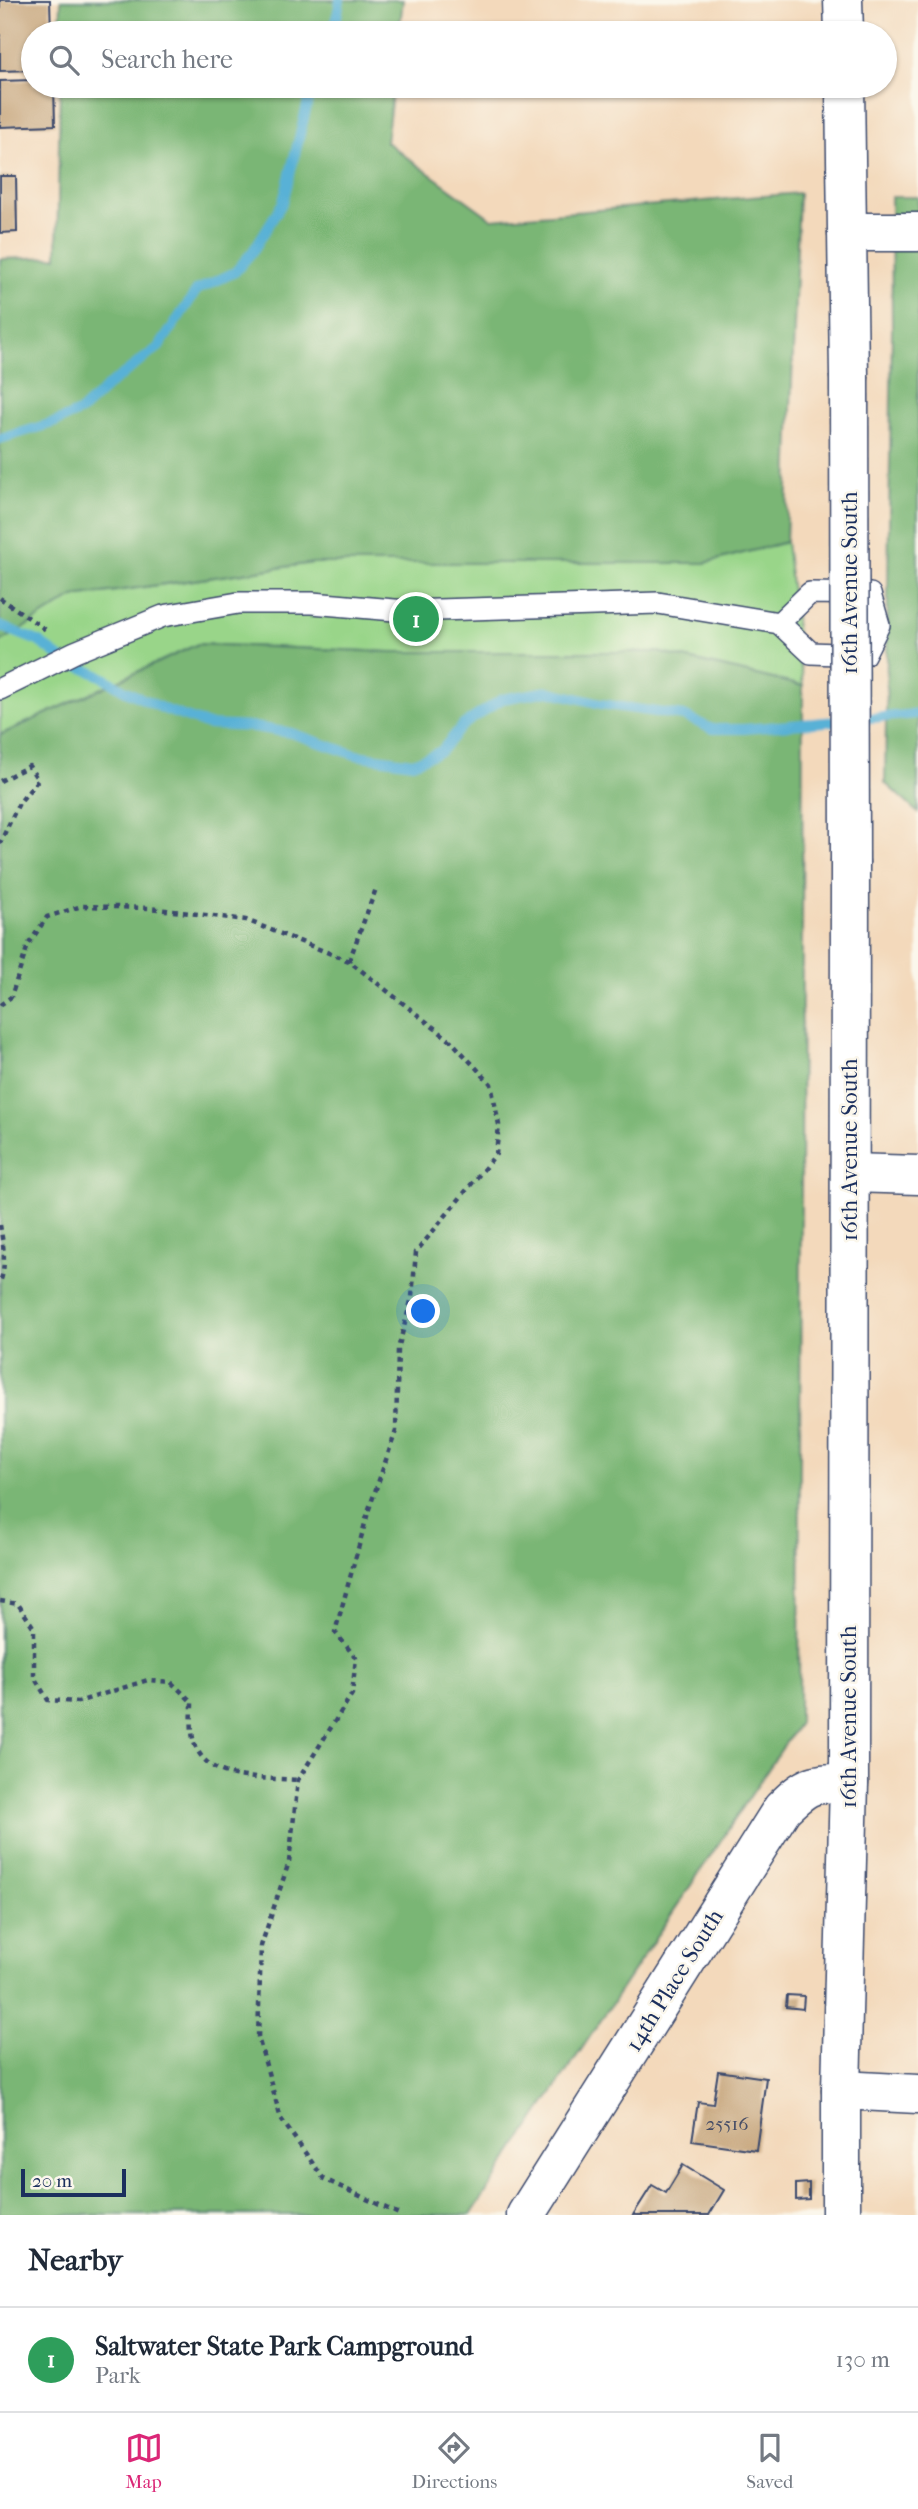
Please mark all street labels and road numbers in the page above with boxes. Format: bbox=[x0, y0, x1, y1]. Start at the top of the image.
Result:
street label: 16th Avenue South bbox=[836, 491, 863, 675]
street label: 16th Avenue South bbox=[836, 1058, 863, 1242]
street label: 16th Avenue South bbox=[835, 1625, 862, 1809]
street label: 14th Place South bbox=[620, 1904, 729, 2056]

